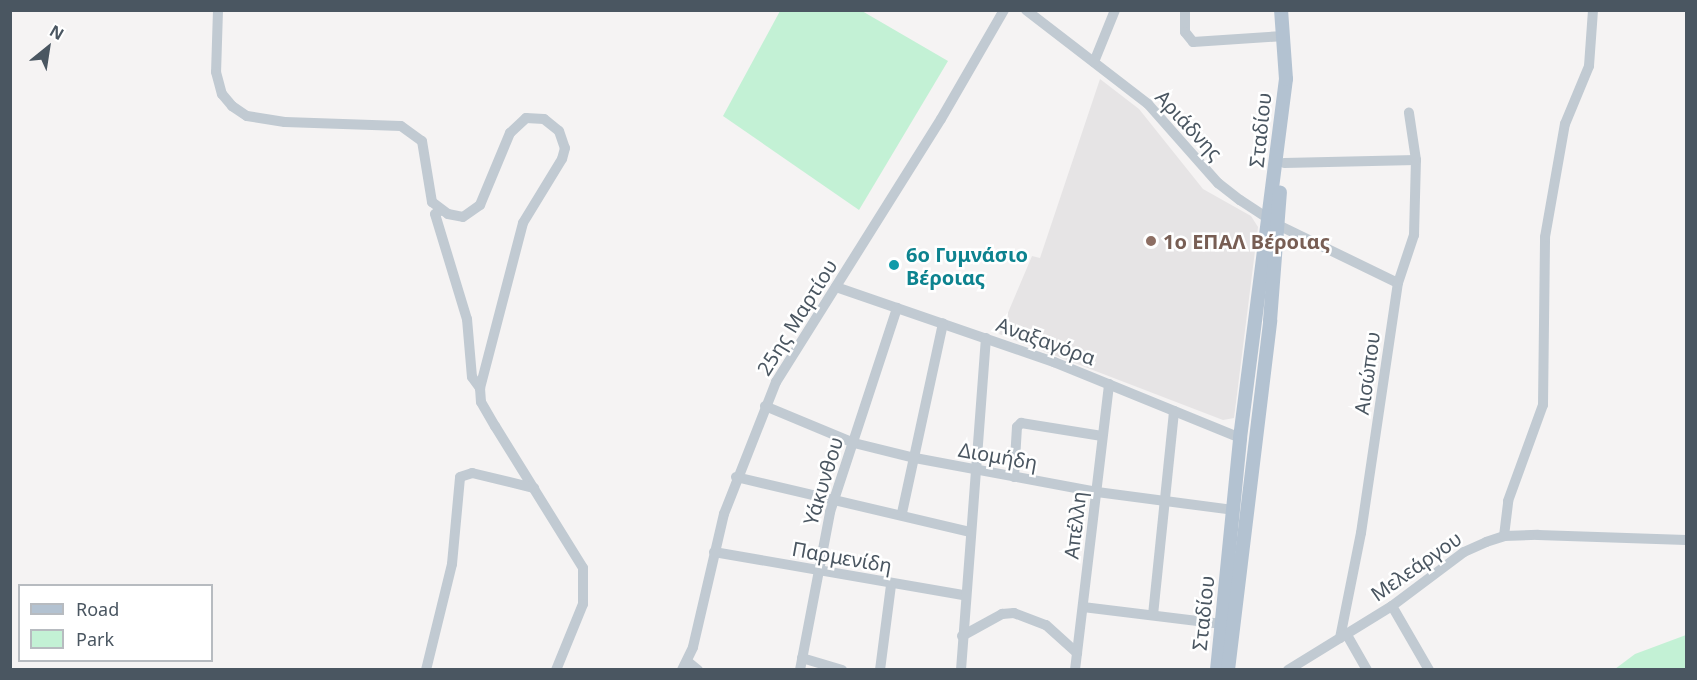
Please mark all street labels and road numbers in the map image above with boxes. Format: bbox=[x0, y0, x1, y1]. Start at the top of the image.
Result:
street label: Αριάδνης bbox=[1151, 85, 1227, 165]
street label: Σταδίου bbox=[1244, 91, 1276, 169]
street label: 25ης Μαρτίου bbox=[752, 254, 842, 380]
street label: Αναξαγόρα bbox=[993, 312, 1099, 370]
street label: Αισώπου bbox=[1349, 330, 1385, 416]
street label: Υάκυνθου bbox=[798, 434, 848, 528]
street label: Διομήδη bbox=[957, 437, 1039, 475]
street label: Απέλλη bbox=[1059, 490, 1091, 560]
street label: Μελεάργου bbox=[1366, 526, 1466, 606]
street label: Παρμενίδη bbox=[790, 536, 894, 578]
street label: Σταδίου bbox=[1187, 574, 1219, 652]

